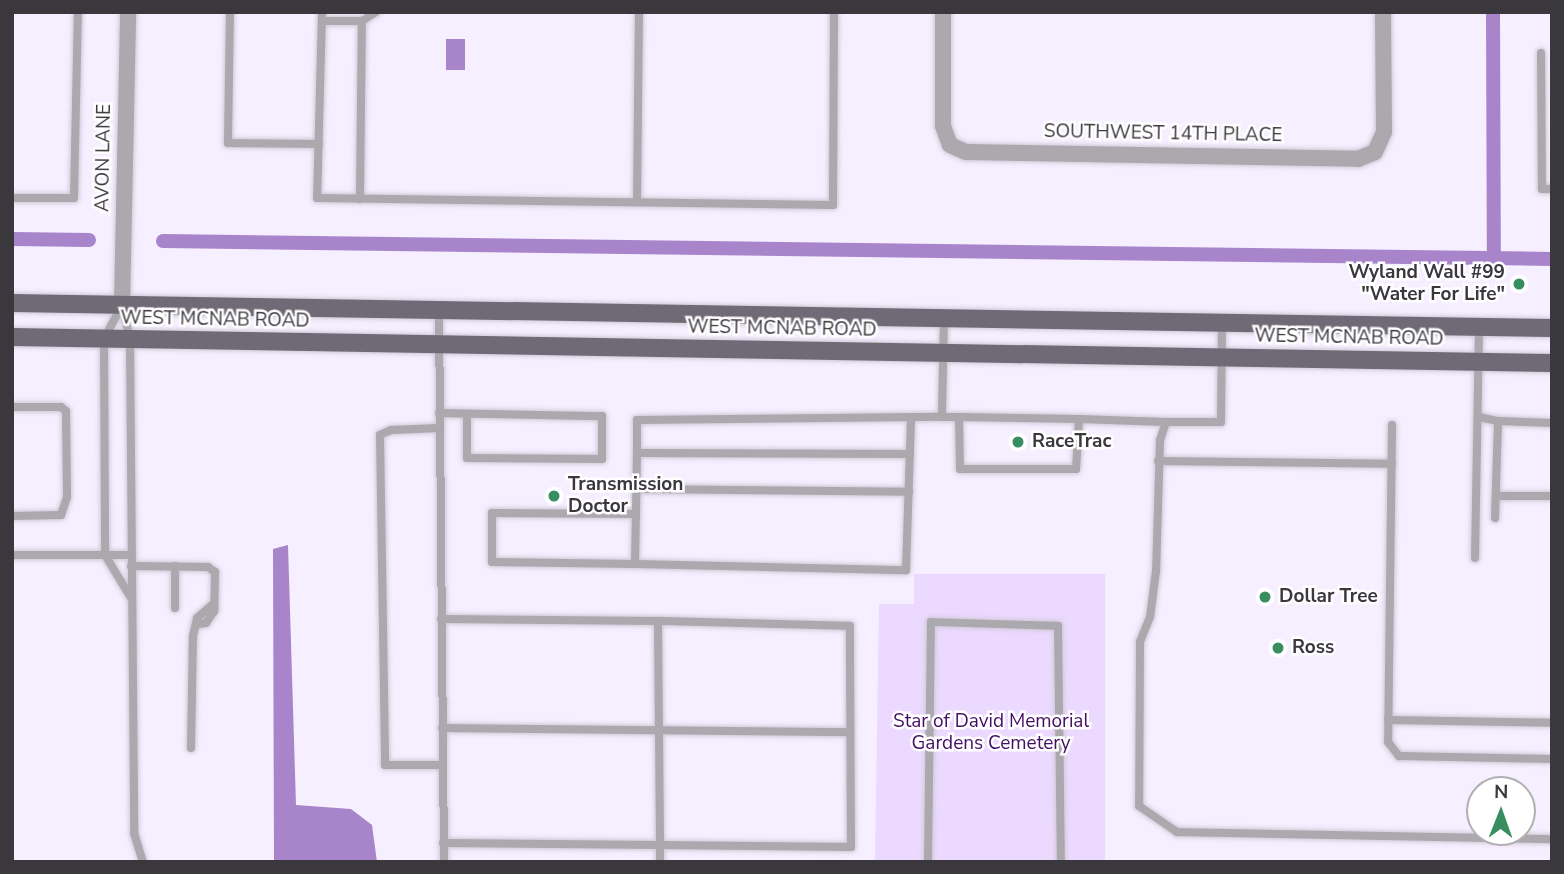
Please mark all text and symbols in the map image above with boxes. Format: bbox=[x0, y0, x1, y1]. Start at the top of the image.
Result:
street label: AVON LANE bbox=[92, 104, 116, 212]
street label: SOUTHWEST 14TH PLACE bbox=[1044, 121, 1282, 147]
place label: Wyland Wall #99 "Water For Life" bbox=[1348, 262, 1505, 306]
marker: Wyland Wall #99 "Water For Life" bbox=[1511, 276, 1527, 292]
street label: WEST MCNAB ROAD bbox=[120, 307, 310, 333]
street label: WEST MCNAB ROAD bbox=[687, 316, 877, 342]
street label: WEST MCNAB ROAD bbox=[1254, 325, 1444, 351]
place label: RaceTrac bbox=[1032, 431, 1111, 453]
marker: RaceTrac bbox=[1010, 434, 1026, 450]
place label: Transmission Doctor bbox=[568, 474, 683, 518]
marker: Transmission Doctor bbox=[546, 488, 562, 504]
place label: Dollar Tree bbox=[1279, 586, 1378, 608]
marker: Dollar Tree bbox=[1257, 589, 1273, 605]
place label: Ross bbox=[1292, 637, 1334, 659]
marker: Ross bbox=[1270, 640, 1286, 656]
park label: Star of David Memorial Gardens Cemetery bbox=[893, 711, 1089, 755]
north arrow bbox=[1466, 776, 1536, 846]
text: N bbox=[1494, 779, 1509, 805]

